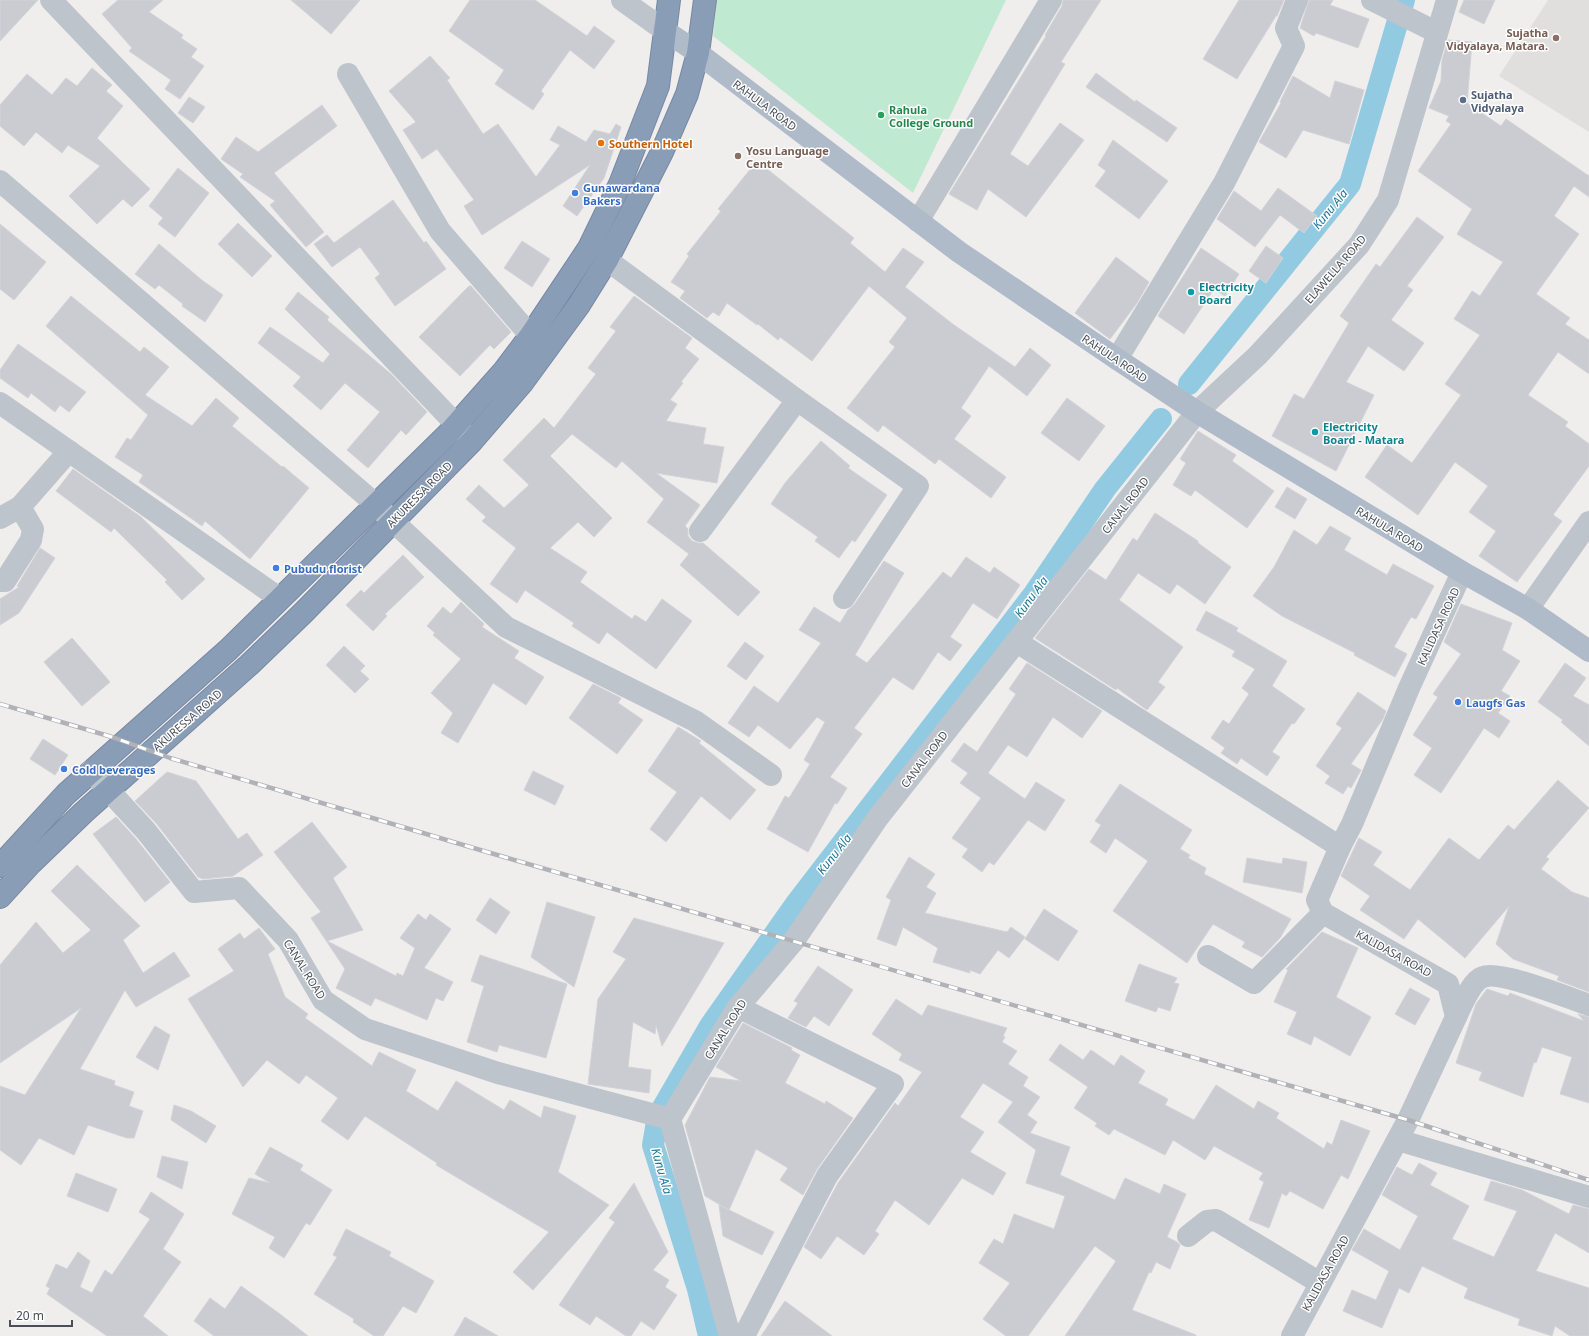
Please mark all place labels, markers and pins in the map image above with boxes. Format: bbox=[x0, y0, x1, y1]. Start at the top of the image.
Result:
place label: Sujatha Vidyalaya, Matara. bbox=[1446, 25, 1548, 53]
marker: Sujatha Vidyalaya, Matara. bbox=[1551, 33, 1561, 43]
place label: Sujatha Vidyalaya bbox=[1471, 87, 1524, 115]
marker: Sujatha Vidyalaya bbox=[1458, 95, 1468, 105]
place label: Rahula College Ground bbox=[889, 102, 973, 130]
marker: Rahula College Ground bbox=[876, 110, 886, 120]
place label: Southern Hotel bbox=[609, 136, 692, 151]
marker: Southern Hotel bbox=[596, 138, 606, 148]
place label: Yosu Language Centre bbox=[746, 143, 829, 171]
marker: Yosu Language Centre bbox=[733, 151, 743, 161]
place label: Gunawardana Bakers bbox=[583, 180, 660, 208]
marker: Gunawardana Bakers bbox=[570, 188, 580, 198]
place label: Electricity Board bbox=[1199, 279, 1254, 307]
marker: Electricity Board bbox=[1186, 287, 1196, 297]
place label: Electricity Board - Matara bbox=[1323, 419, 1404, 447]
marker: Electricity Board - Matara bbox=[1310, 427, 1320, 437]
place label: Pubudu florist bbox=[284, 561, 362, 576]
marker: Pubudu florist bbox=[271, 563, 281, 573]
place label: Laugfs Gas bbox=[1466, 695, 1526, 710]
marker: Laugfs Gas bbox=[1453, 697, 1463, 707]
place label: Cold beverages bbox=[72, 762, 156, 777]
marker: Cold beverages bbox=[59, 764, 69, 774]

